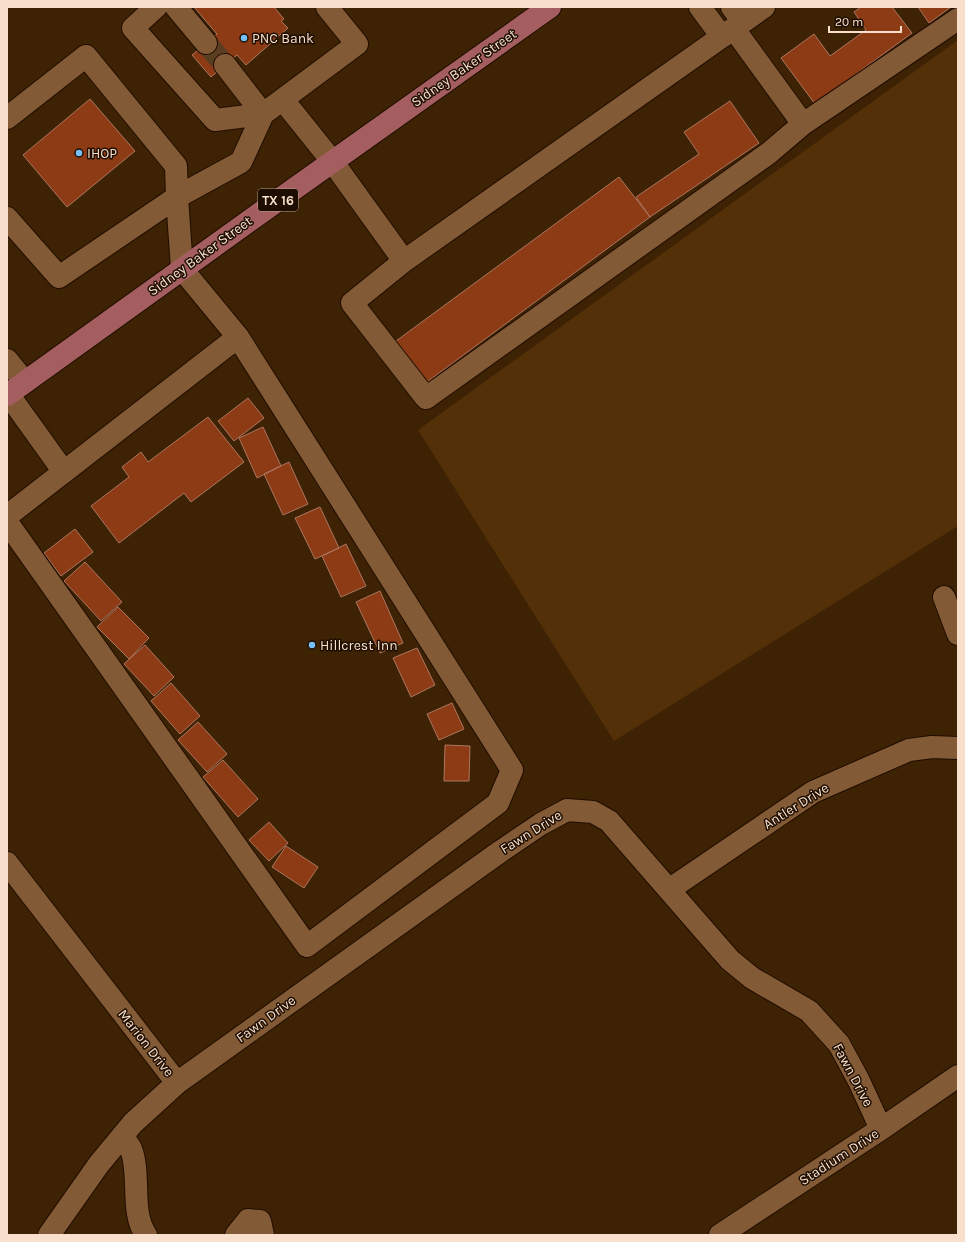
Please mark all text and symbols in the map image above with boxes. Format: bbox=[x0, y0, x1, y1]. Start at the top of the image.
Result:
scale bar bbox=[829, 8, 901, 34]
text: 20 m bbox=[835, 15, 863, 29]
street label: Sidney Baker Street bbox=[408, 25, 520, 111]
place label: PNC Bank bbox=[252, 30, 314, 47]
marker: PNC Bank bbox=[239, 33, 249, 43]
place label: IHOP bbox=[87, 145, 117, 162]
marker: IHOP bbox=[74, 148, 84, 158]
road number: TX 16 bbox=[258, 189, 298, 211]
street label: Sidney Baker Street bbox=[145, 212, 255, 300]
place label: Hillcrest Inn bbox=[320, 637, 398, 654]
marker: Hillcrest Inn bbox=[307, 640, 317, 650]
street label: Antler Drive bbox=[760, 779, 832, 833]
street label: Fawn Drive bbox=[497, 806, 565, 858]
street label: Fawn Drive bbox=[233, 992, 299, 1046]
street label: Marion Drive bbox=[114, 1006, 178, 1080]
street label: Fawn Drive bbox=[829, 1040, 877, 1110]
street label: Stadium Drive bbox=[796, 1125, 882, 1189]

